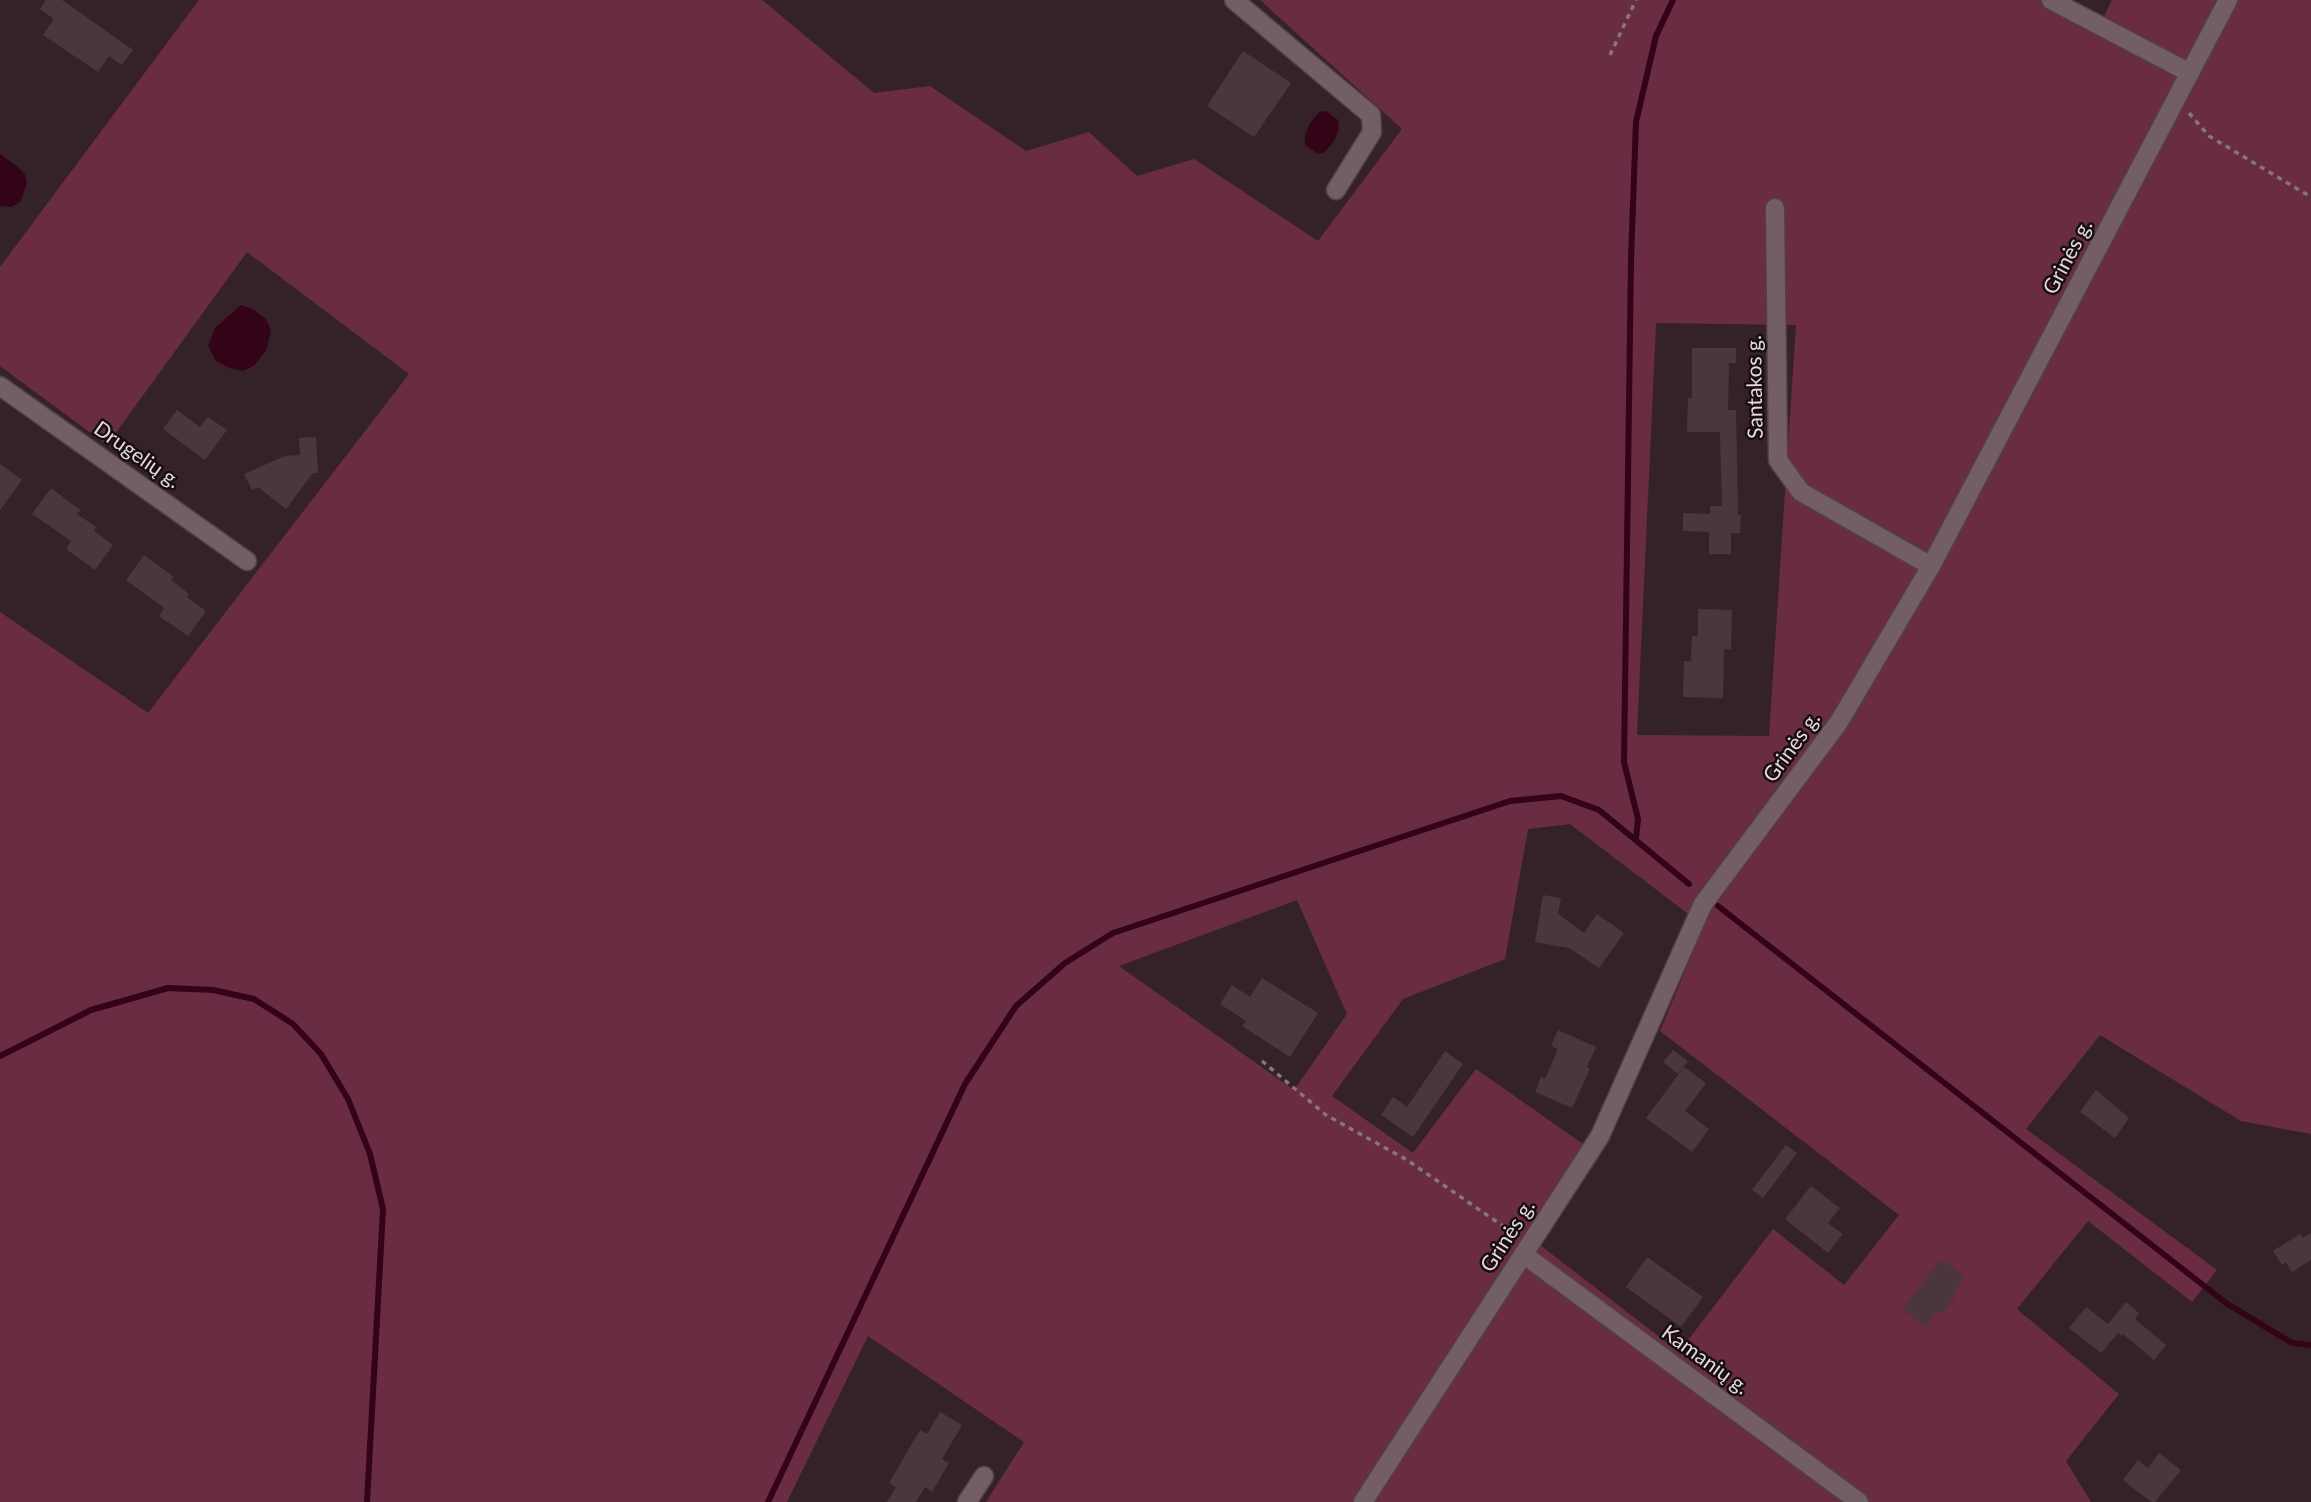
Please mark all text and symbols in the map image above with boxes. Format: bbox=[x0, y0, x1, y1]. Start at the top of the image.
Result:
street label: Grinės g. bbox=[2038, 215, 2098, 299]
street label: Santakos g. bbox=[1741, 335, 1769, 439]
street label: Drugelių g. bbox=[89, 416, 185, 494]
street label: Grinės g. bbox=[1758, 707, 1826, 787]
street label: Grinės g. bbox=[1475, 1195, 1541, 1277]
street label: Kamanių g. bbox=[1656, 1320, 1754, 1400]

